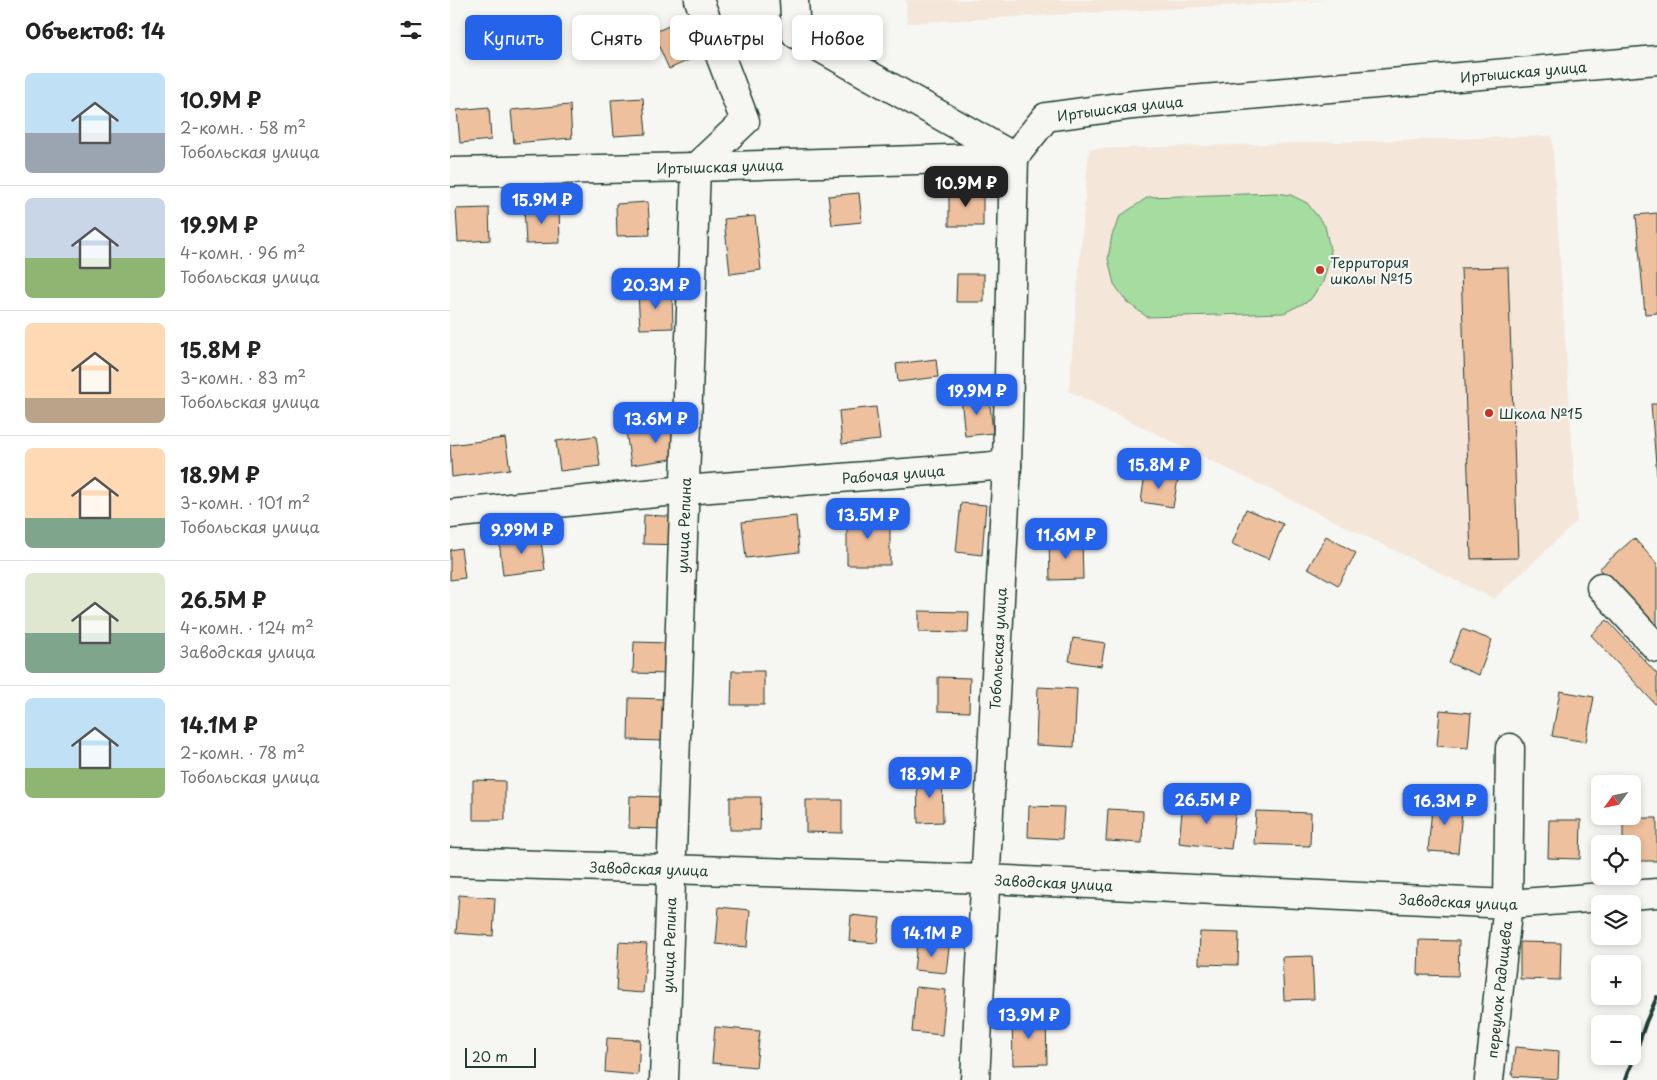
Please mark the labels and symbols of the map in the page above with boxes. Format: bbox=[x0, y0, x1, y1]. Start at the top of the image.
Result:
street label: Иртышская улица bbox=[1459, 56, 1588, 87]
street label: Иртышская улица bbox=[1055, 90, 1184, 126]
street label: Иртышская улица bbox=[656, 154, 784, 178]
pin: 10.9M ₽ bbox=[920, 166, 1012, 208]
pin: 15.9M ₽ bbox=[496, 182, 588, 225]
place label: Территория школы №15 bbox=[1330, 252, 1413, 289]
marker: Территория школы №15 bbox=[1314, 264, 1326, 276]
pin: 20.3M ₽ bbox=[610, 268, 702, 310]
pin: 19.9M ₽ bbox=[931, 374, 1023, 416]
pin: 13.6M ₽ bbox=[610, 402, 702, 444]
place label: Школа №15 bbox=[1499, 403, 1583, 424]
marker: Школа №15 bbox=[1483, 407, 1495, 419]
pin: 15.8M ₽ bbox=[1113, 448, 1205, 490]
street label: Рабочая улица bbox=[841, 459, 946, 488]
street label: улица Репина bbox=[671, 477, 696, 574]
pin: 13.5M ₽ bbox=[822, 498, 914, 540]
pin: 9.99M ₽ bbox=[476, 512, 568, 555]
pin: 11.6M ₽ bbox=[1020, 518, 1112, 560]
street label: Тобольская улица bbox=[984, 587, 1011, 710]
pin: 18.9M ₽ bbox=[884, 756, 976, 799]
north arrow bbox=[1591, 775, 1641, 825]
pin: 26.5M ₽ bbox=[1161, 782, 1253, 825]
pin: 16.3M ₽ bbox=[1399, 784, 1491, 826]
street label: Заводская улица bbox=[589, 856, 709, 881]
street label: Заводская улица bbox=[994, 869, 1114, 896]
street label: Заводская улица bbox=[1398, 888, 1518, 915]
street label: улица Репина bbox=[657, 897, 681, 993]
pin: 14.1M ₽ bbox=[886, 916, 978, 958]
street label: переулок Радищева bbox=[1481, 920, 1517, 1059]
pin: 13.9M ₽ bbox=[983, 998, 1075, 1040]
scale bar bbox=[465, 1045, 536, 1068]

